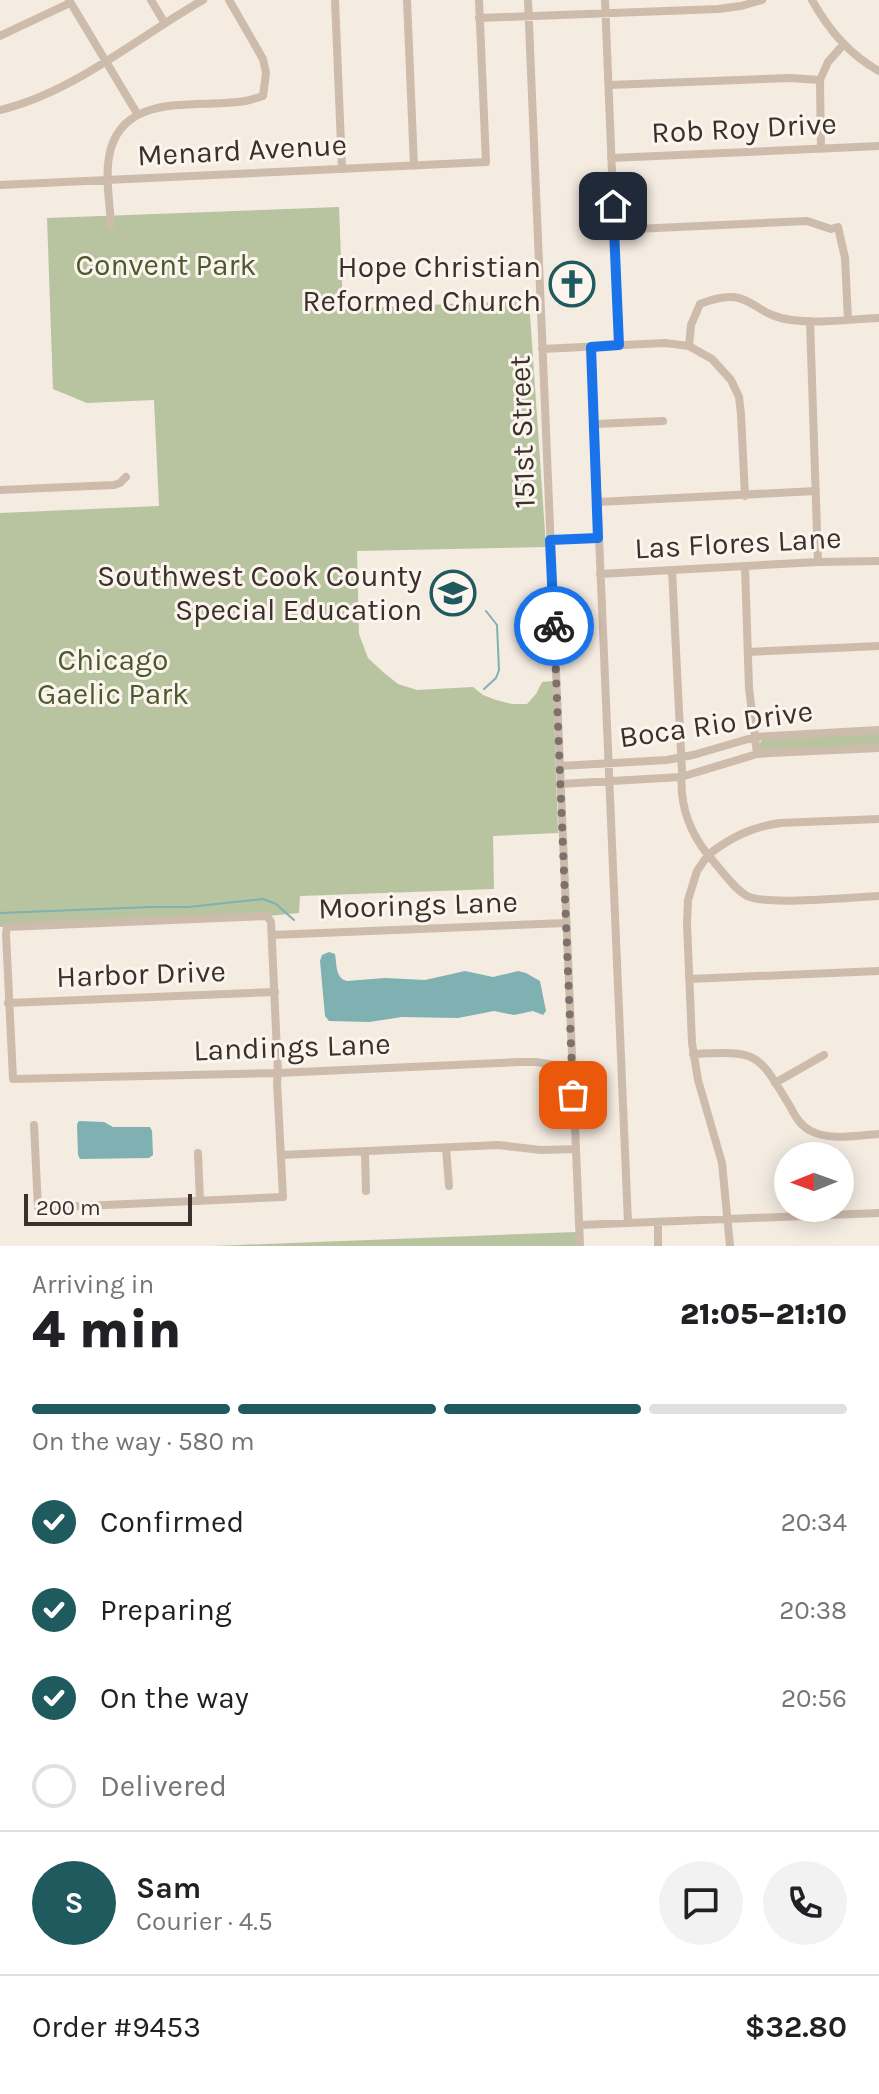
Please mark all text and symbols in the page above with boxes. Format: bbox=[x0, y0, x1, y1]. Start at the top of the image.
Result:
street label: Rob Roy Drive bbox=[650, 105, 838, 151]
street label: Menard Avenue bbox=[136, 127, 348, 173]
pin bbox=[579, 172, 647, 240]
icon: home bbox=[591, 184, 635, 228]
park label: Convent Park bbox=[76, 247, 256, 283]
place label: Hope Christian Reformed Church bbox=[302, 249, 541, 319]
church icon: Hope Christian Reformed Church bbox=[548, 260, 596, 308]
street label: 151st Street bbox=[501, 355, 543, 509]
street label: Las Flores Lane bbox=[634, 520, 842, 566]
place label: Southwest Cook County Special Education bbox=[97, 558, 422, 628]
school or university icon: Southwest Cook County Special Education bbox=[429, 569, 477, 617]
courier bbox=[514, 586, 594, 666]
icon: bike bbox=[532, 604, 576, 648]
park label: Chicago Gaelic Park bbox=[37, 642, 189, 712]
street label: Boca Rio Drive bbox=[617, 693, 815, 755]
street label: Moorings Lane bbox=[317, 884, 519, 926]
street label: Harbor Drive bbox=[56, 953, 226, 995]
street label: Landings Lane bbox=[193, 1026, 391, 1068]
pin bbox=[539, 1061, 607, 1129]
icon: bag bbox=[551, 1073, 595, 1117]
north arrow bbox=[774, 1142, 854, 1222]
map controls bbox=[774, 1142, 854, 1222]
scale bar bbox=[24, 1190, 192, 1226]
text: 200 m bbox=[36, 1195, 101, 1221]
text: Arriving in bbox=[32, 1269, 154, 1300]
text: 21:05–21:10 bbox=[680, 1296, 847, 1332]
text: 4 min bbox=[32, 1299, 181, 1360]
text: On the way · 580 m bbox=[32, 1426, 254, 1457]
icon: check bbox=[32, 1500, 76, 1544]
text: Confirmed bbox=[100, 1504, 244, 1540]
text: 20:34 bbox=[781, 1507, 847, 1538]
icon: check bbox=[32, 1588, 76, 1632]
text: Preparing bbox=[100, 1592, 232, 1628]
text: 20:38 bbox=[779, 1595, 847, 1626]
icon: check bbox=[32, 1676, 76, 1720]
text: On the way bbox=[100, 1680, 249, 1716]
text: 20:56 bbox=[781, 1683, 847, 1714]
text: Delivered bbox=[100, 1768, 227, 1804]
button: chat bbox=[659, 1861, 743, 1945]
button: phone bbox=[763, 1861, 847, 1945]
text: Sam bbox=[136, 1870, 201, 1906]
text: S bbox=[64, 1885, 84, 1921]
text: Courier · 4.5 bbox=[136, 1906, 273, 1937]
text: Order #9453 bbox=[32, 2009, 201, 2045]
text: $32.80 bbox=[745, 2009, 847, 2045]

